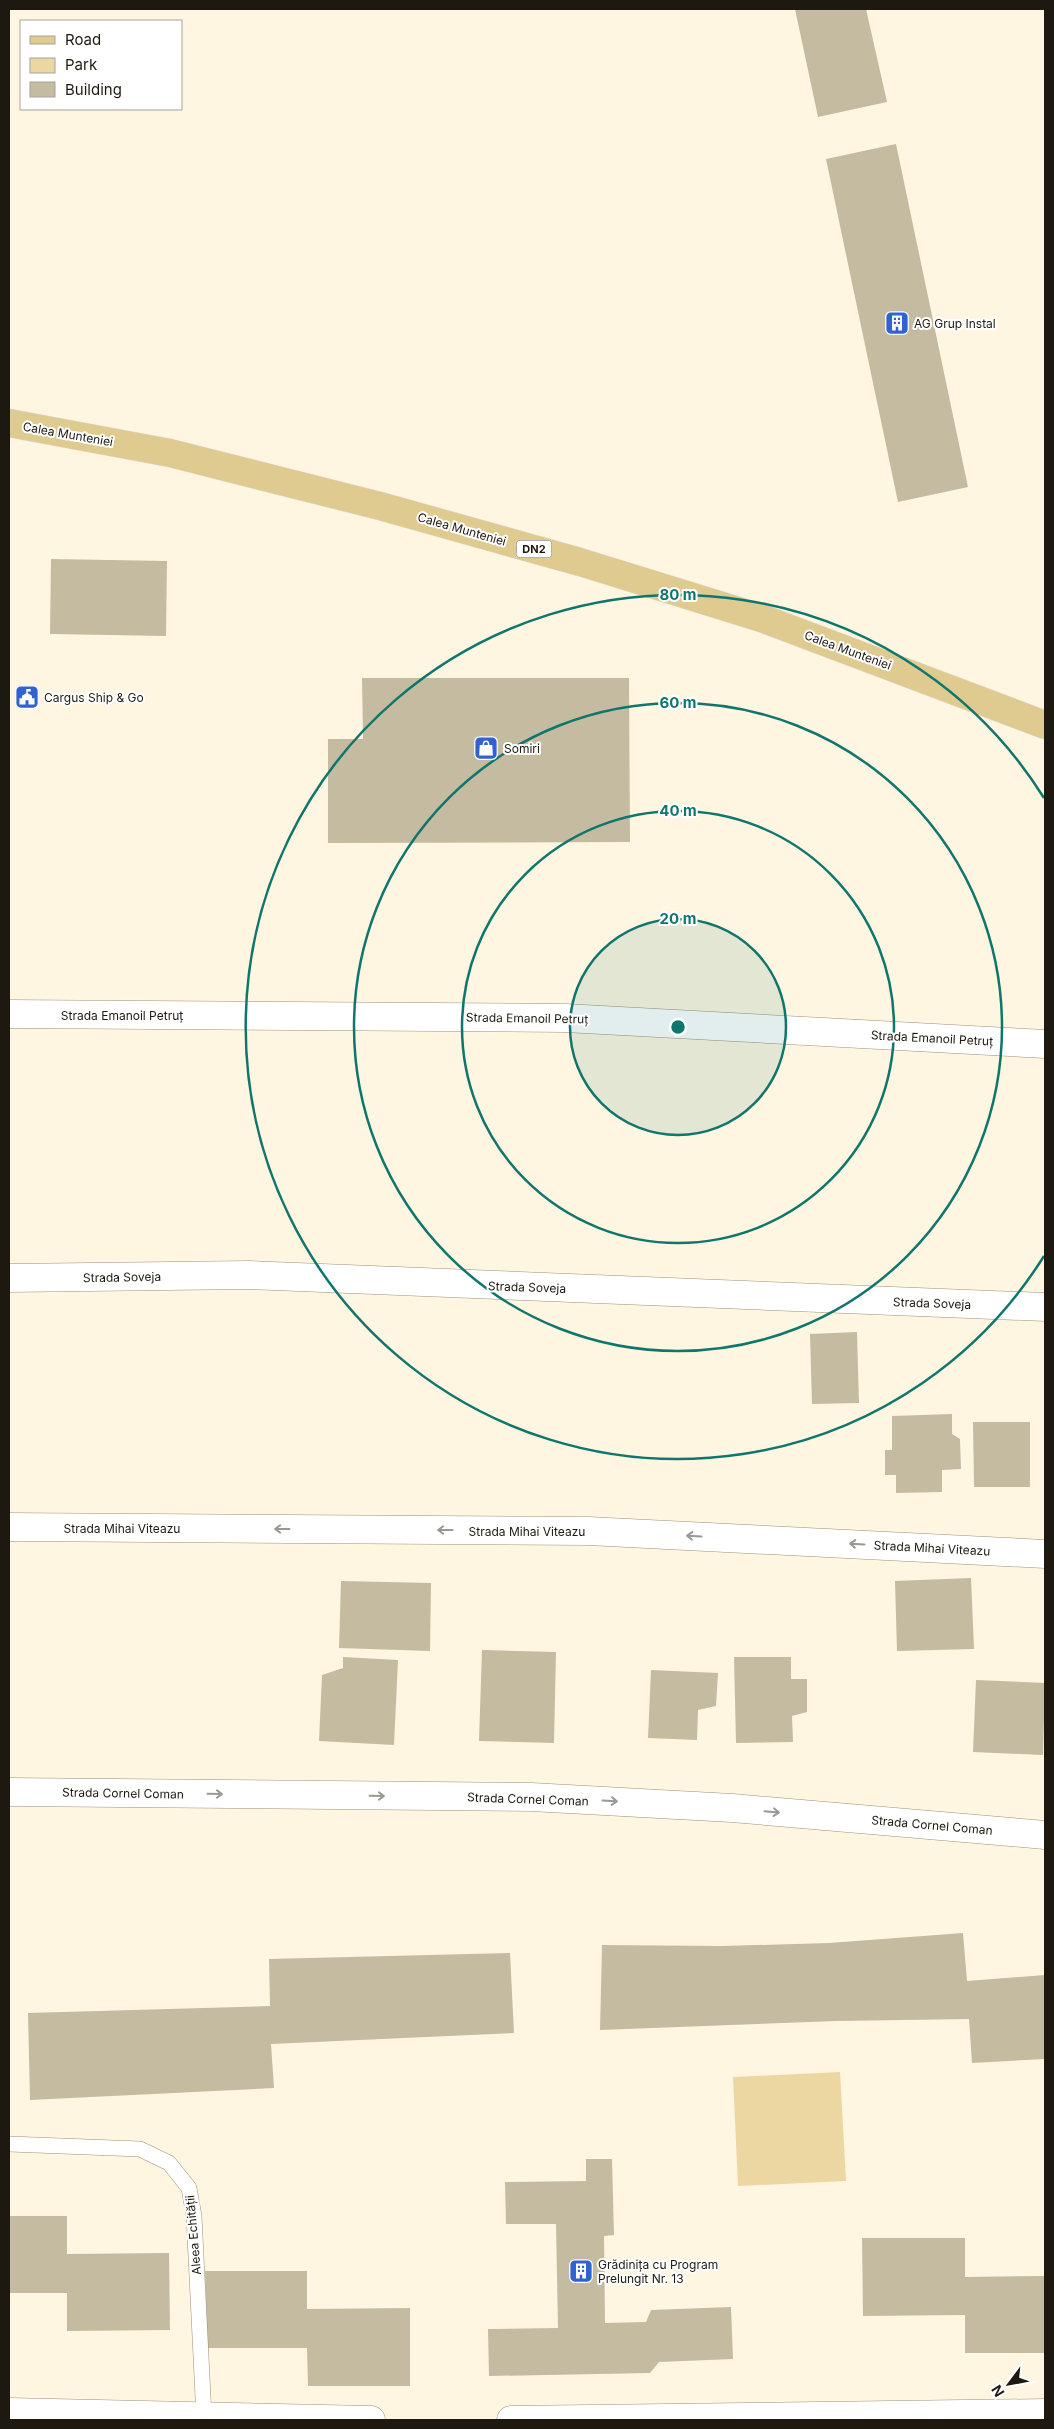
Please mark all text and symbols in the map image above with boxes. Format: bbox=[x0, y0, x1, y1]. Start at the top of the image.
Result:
legend bbox=[20, 20, 182, 110]
text: Road bbox=[65, 30, 101, 49]
text: Park bbox=[65, 55, 98, 74]
text: Building bbox=[65, 80, 122, 99]
building icon: AG Grup Instal bbox=[884, 310, 910, 336]
place label: AG Grup Instal bbox=[914, 316, 996, 331]
street label: Calea Munteniei bbox=[22, 419, 114, 449]
street label: Calea Munteniei bbox=[416, 509, 508, 549]
road number: DN2 bbox=[516, 540, 552, 558]
text: 80 m bbox=[659, 585, 697, 604]
street label: Calea Munteniei bbox=[803, 627, 894, 673]
public building icon: Cargus Ship & Go bbox=[14, 684, 40, 710]
place label: Cargus Ship & Go bbox=[44, 690, 144, 705]
text: 60 m bbox=[659, 693, 697, 712]
shop icon: Somiri bbox=[473, 735, 499, 761]
place label: Somiri bbox=[504, 741, 540, 756]
text: 40 m bbox=[659, 801, 697, 820]
text: 20 m bbox=[660, 909, 696, 928]
street label: Strada Emanoil Petruț bbox=[61, 1008, 183, 1023]
street label: Strada Emanoil Petruț bbox=[466, 1009, 588, 1027]
centre of rings bbox=[669, 1018, 687, 1036]
street label: Strada Emanoil Petruț bbox=[871, 1027, 994, 1049]
street label: Strada Soveja bbox=[83, 1269, 161, 1285]
street label: Strada Soveja bbox=[488, 1278, 566, 1296]
street label: Strada Soveja bbox=[893, 1294, 971, 1312]
street label: Strada Mihai Viteazu bbox=[64, 1521, 180, 1536]
one-way arrow bbox=[274, 1524, 290, 1534]
street label: Strada Mihai Viteazu bbox=[469, 1524, 585, 1539]
one-way arrow bbox=[437, 1525, 453, 1535]
one-way arrow bbox=[687, 1532, 703, 1541]
street label: Strada Mihai Viteazu bbox=[873, 1537, 991, 1559]
one-way arrow bbox=[849, 1540, 865, 1549]
street label: Strada Cornel Coman bbox=[62, 1784, 184, 1802]
one-way arrow bbox=[206, 1789, 223, 1799]
street label: Strada Cornel Coman bbox=[467, 1789, 589, 1809]
one-way arrow bbox=[369, 1791, 385, 1801]
one-way arrow bbox=[602, 1797, 618, 1806]
one-way arrow bbox=[764, 1807, 780, 1816]
street label: Strada Cornel Coman bbox=[871, 1812, 993, 1838]
street label: Aleea Echității bbox=[182, 2194, 204, 2275]
place label: Grădinița cu Program Prelungit Nr. 13 bbox=[598, 2257, 718, 2286]
building icon: Grădinița cu Program Prelungit Nr. 13 bbox=[568, 2258, 594, 2284]
north arrow bbox=[984, 2359, 1034, 2409]
text: N bbox=[988, 2382, 1008, 2400]

